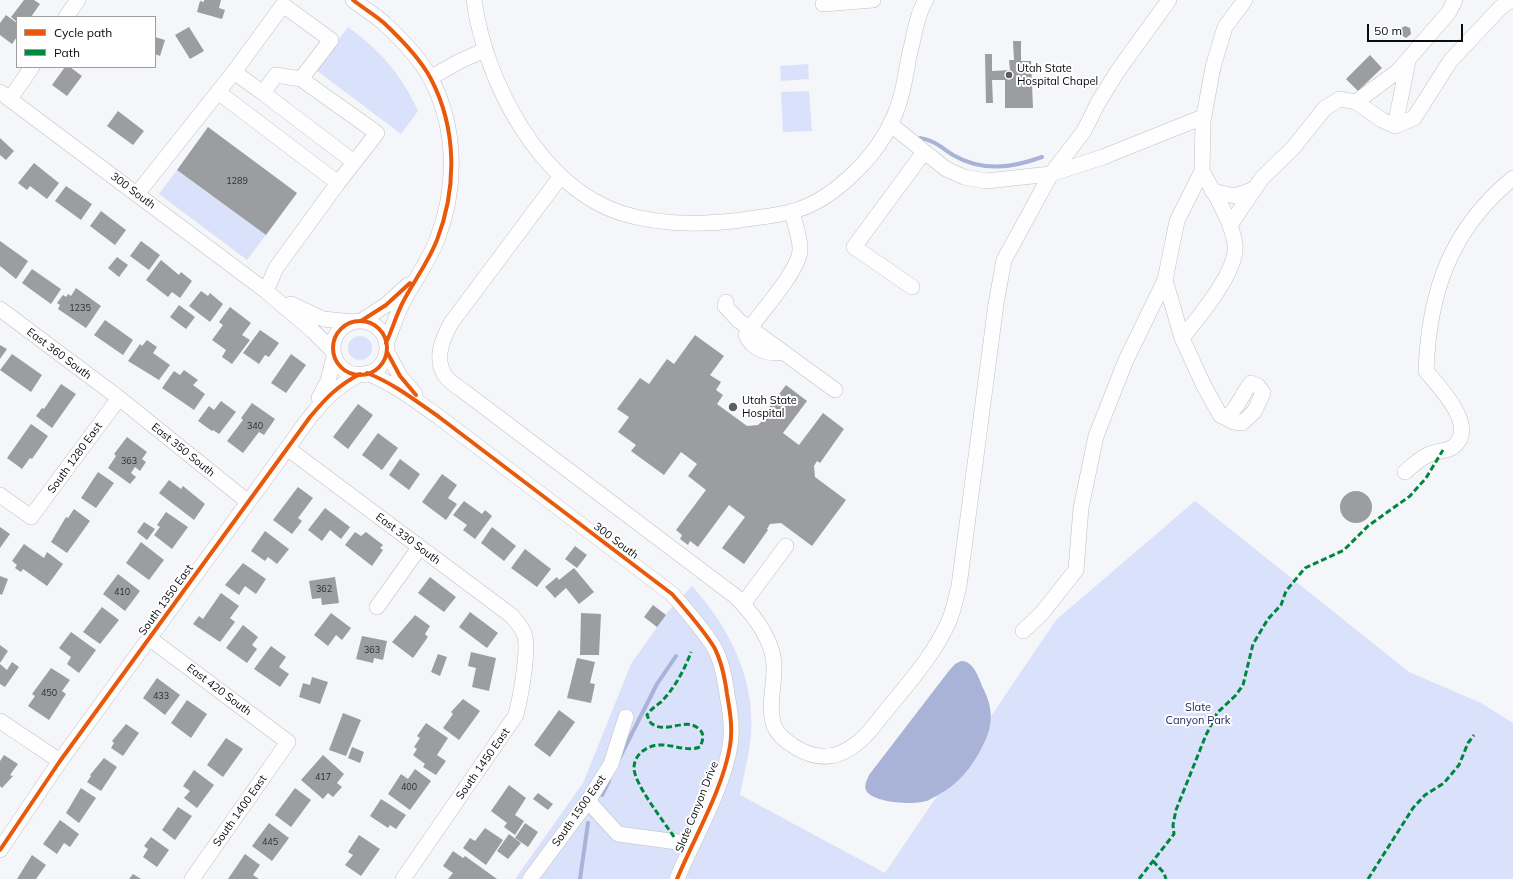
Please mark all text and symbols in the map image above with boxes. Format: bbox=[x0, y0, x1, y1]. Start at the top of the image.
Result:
legend bbox=[16, 16, 156, 68]
scale bar bbox=[1369, 16, 1465, 42]
text: 50 m bbox=[1374, 23, 1402, 38]
text: Cycle path bbox=[54, 25, 112, 40]
text: Path bbox=[54, 45, 80, 60]
place label: Utah State Hospital Chapel bbox=[1017, 62, 1098, 88]
marker: Utah State Hospital Chapel bbox=[1004, 70, 1014, 80]
street label: 300 South bbox=[108, 170, 158, 212]
house number: 1289 bbox=[226, 176, 248, 186]
house number: 1235 bbox=[69, 303, 91, 313]
street label: East 360 South bbox=[24, 325, 94, 383]
place label: Utah State Hospital bbox=[742, 394, 797, 420]
marker: Utah State Hospital bbox=[727, 401, 739, 413]
street label: South 1280 East bbox=[45, 420, 105, 496]
street label: East 350 South bbox=[149, 420, 217, 480]
house number: 340 bbox=[247, 421, 263, 431]
house number: 363 bbox=[121, 456, 137, 466]
street label: East 330 South bbox=[373, 510, 443, 568]
street label: 300 South bbox=[591, 520, 641, 562]
street label: South 1350 East bbox=[136, 562, 196, 638]
house number: 362 bbox=[316, 584, 332, 594]
house number: 410 bbox=[114, 587, 130, 597]
house number: 363 bbox=[364, 645, 380, 655]
street label: East 420 South bbox=[184, 661, 254, 719]
house number: 450 bbox=[41, 688, 57, 698]
house number: 433 bbox=[153, 691, 169, 701]
park label: Slate Canyon Park bbox=[1166, 701, 1230, 727]
street label: South 1450 East bbox=[453, 726, 513, 802]
street label: Slate Canyon Drive bbox=[673, 760, 721, 854]
house number: 417 bbox=[315, 772, 331, 782]
street label: South 1400 East bbox=[210, 773, 270, 849]
street label: South 1500 East bbox=[549, 773, 609, 849]
house number: 400 bbox=[401, 782, 417, 792]
house number: 445 bbox=[262, 837, 278, 847]

